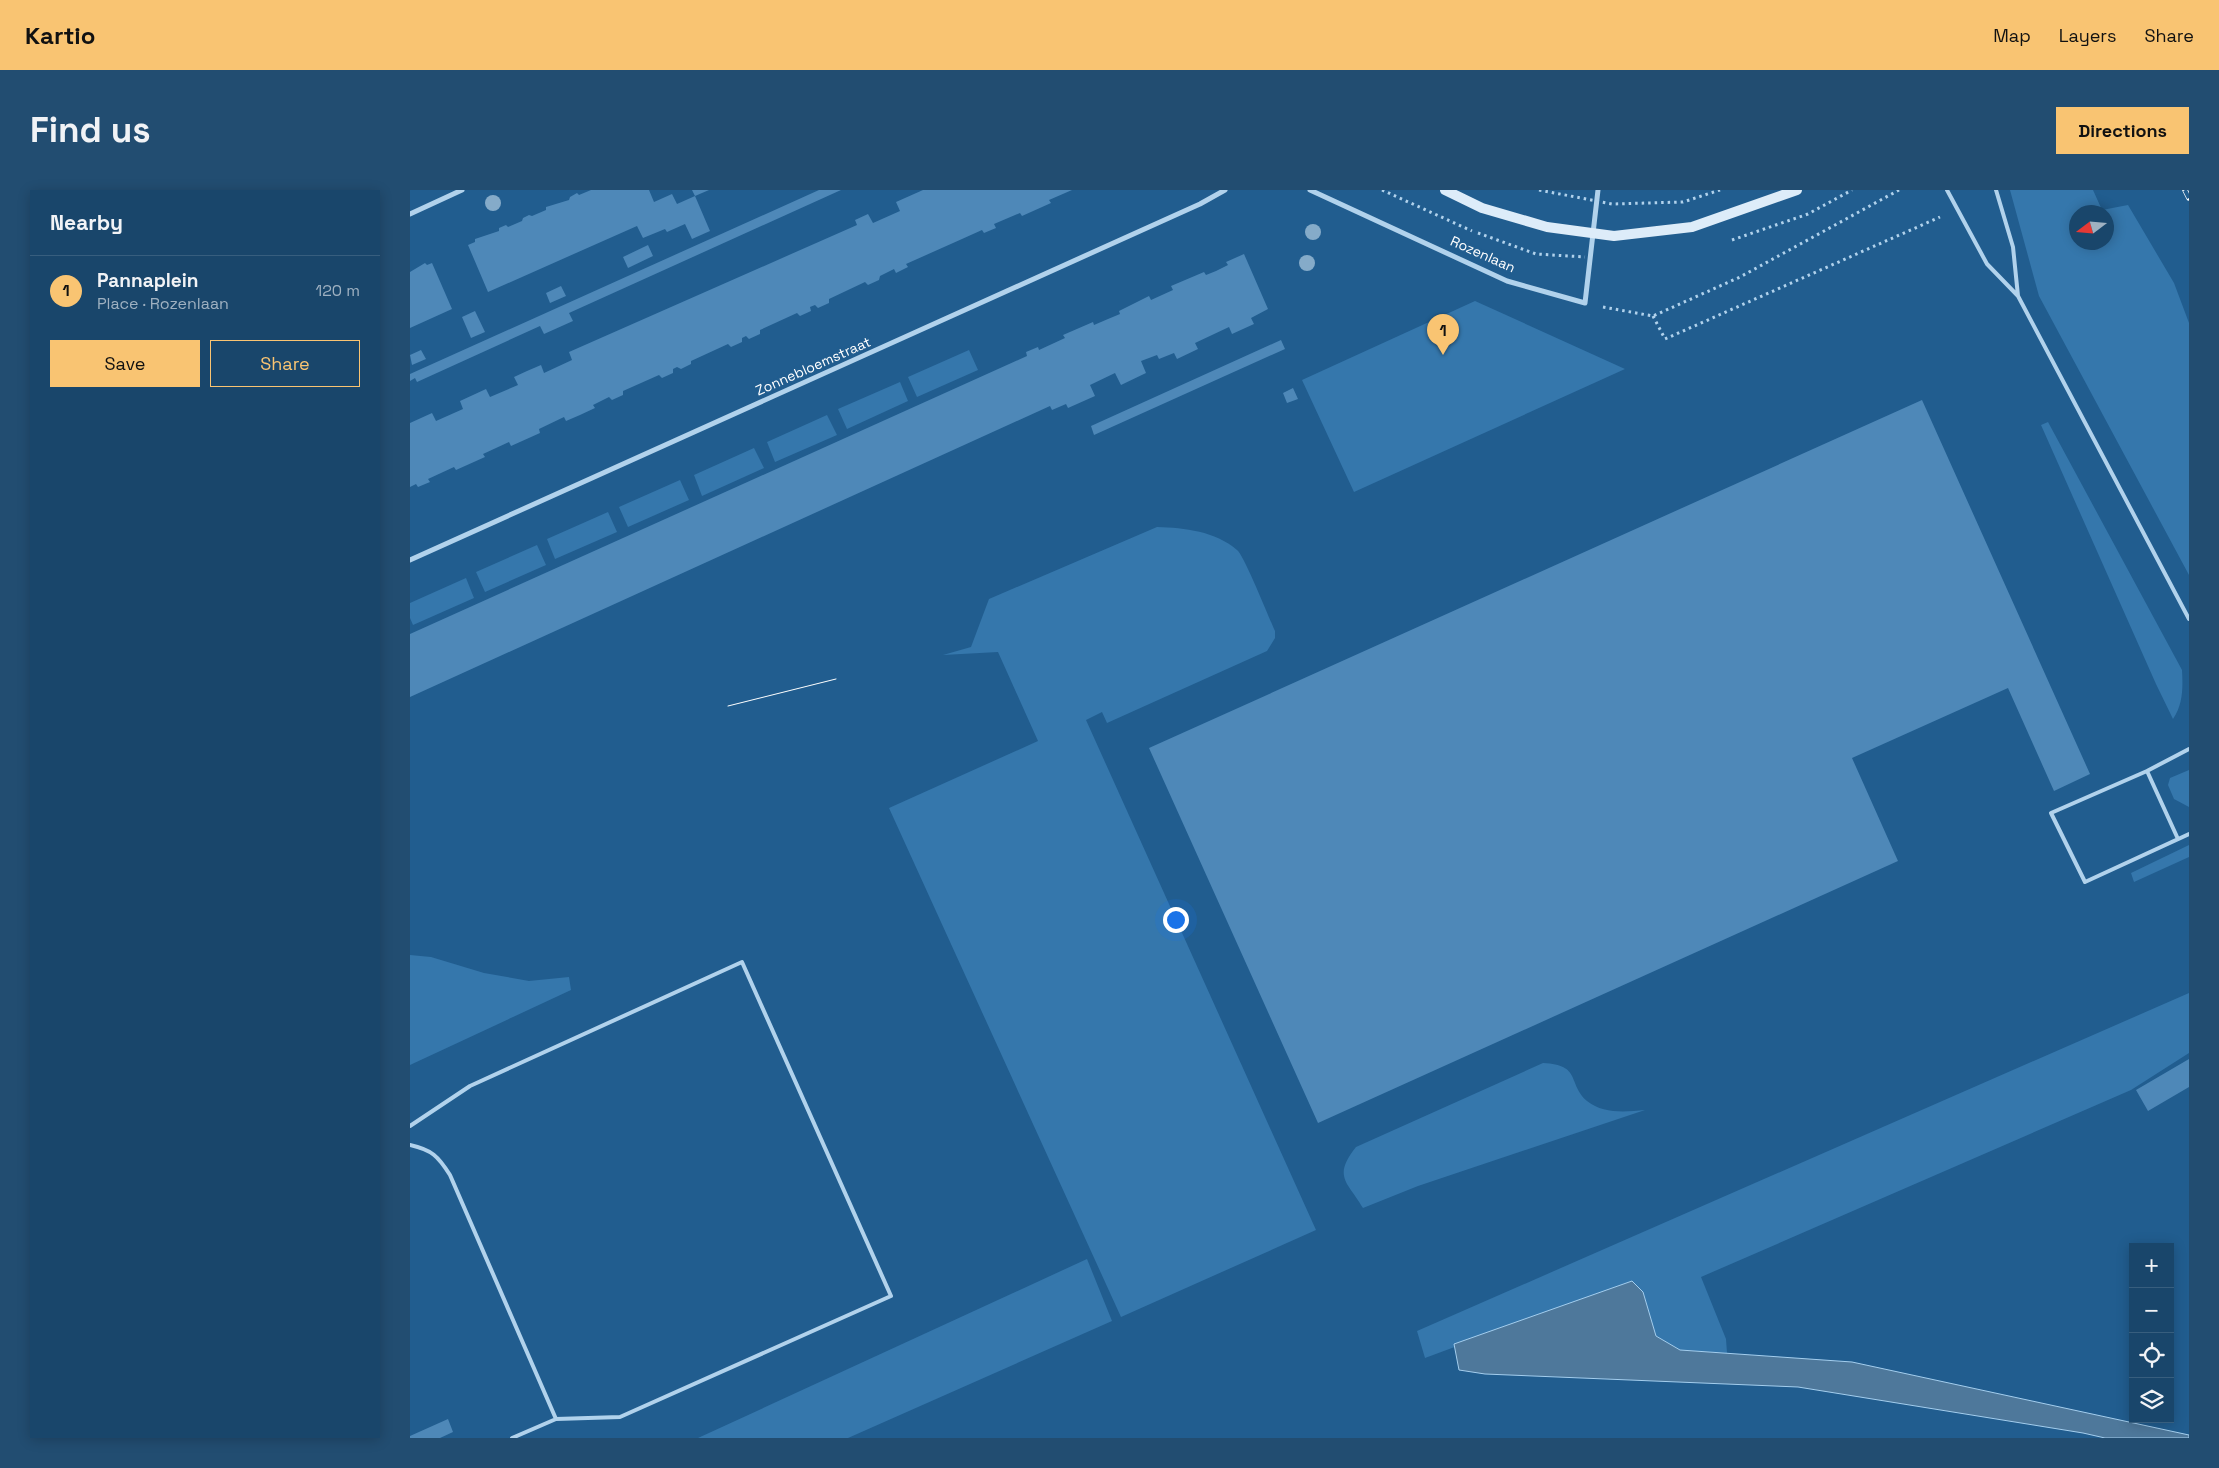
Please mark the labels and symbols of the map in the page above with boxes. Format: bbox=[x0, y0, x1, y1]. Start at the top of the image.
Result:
north arrow bbox=[2069, 205, 2114, 250]
street label: Rozenlaan bbox=[1448, 232, 1518, 276]
pin: 1 bbox=[1427, 314, 1459, 355]
street label: Zonnebloemstraat bbox=[753, 333, 873, 399]
your location bbox=[1163, 907, 1189, 933]

